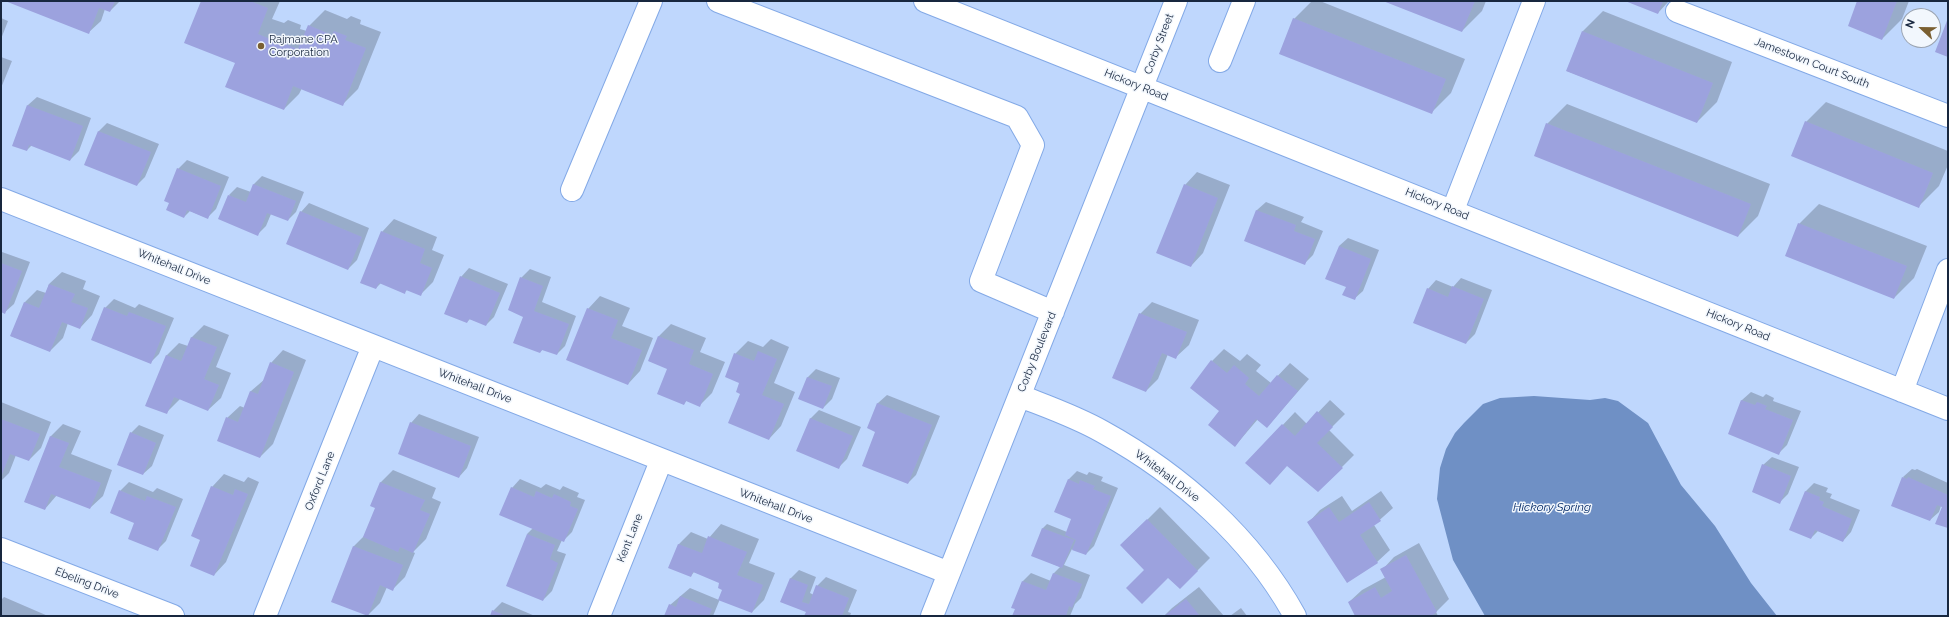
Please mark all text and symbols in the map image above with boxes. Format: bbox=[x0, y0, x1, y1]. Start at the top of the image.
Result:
north arrow bbox=[1901, 8, 1941, 48]
street label: Corby Street bbox=[1141, 12, 1177, 76]
text: N bbox=[1903, 17, 1918, 30]
place label: Rajmane CPA Corporation bbox=[269, 33, 338, 59]
street label: Jamestown Court South bbox=[1753, 35, 1871, 91]
marker: Rajmane CPA Corporation bbox=[256, 41, 266, 51]
street label: Hickory Road bbox=[1102, 66, 1170, 104]
street label: Hickory Road bbox=[1403, 185, 1471, 223]
street label: Whitehall Drive bbox=[135, 246, 213, 288]
street label: Hickory Road bbox=[1704, 306, 1772, 344]
street label: Corby Boulevard bbox=[1015, 310, 1059, 394]
street label: Whitehall Drive bbox=[436, 366, 514, 406]
street label: Whitehall Drive bbox=[1132, 447, 1202, 505]
street label: Oxford Lane bbox=[302, 450, 338, 512]
street label: Whitehall Drive bbox=[737, 486, 815, 526]
water label: Hickory Spring bbox=[1513, 500, 1591, 514]
street label: Kent Lane bbox=[614, 512, 646, 564]
street label: Ebeling Drive bbox=[53, 565, 121, 601]

